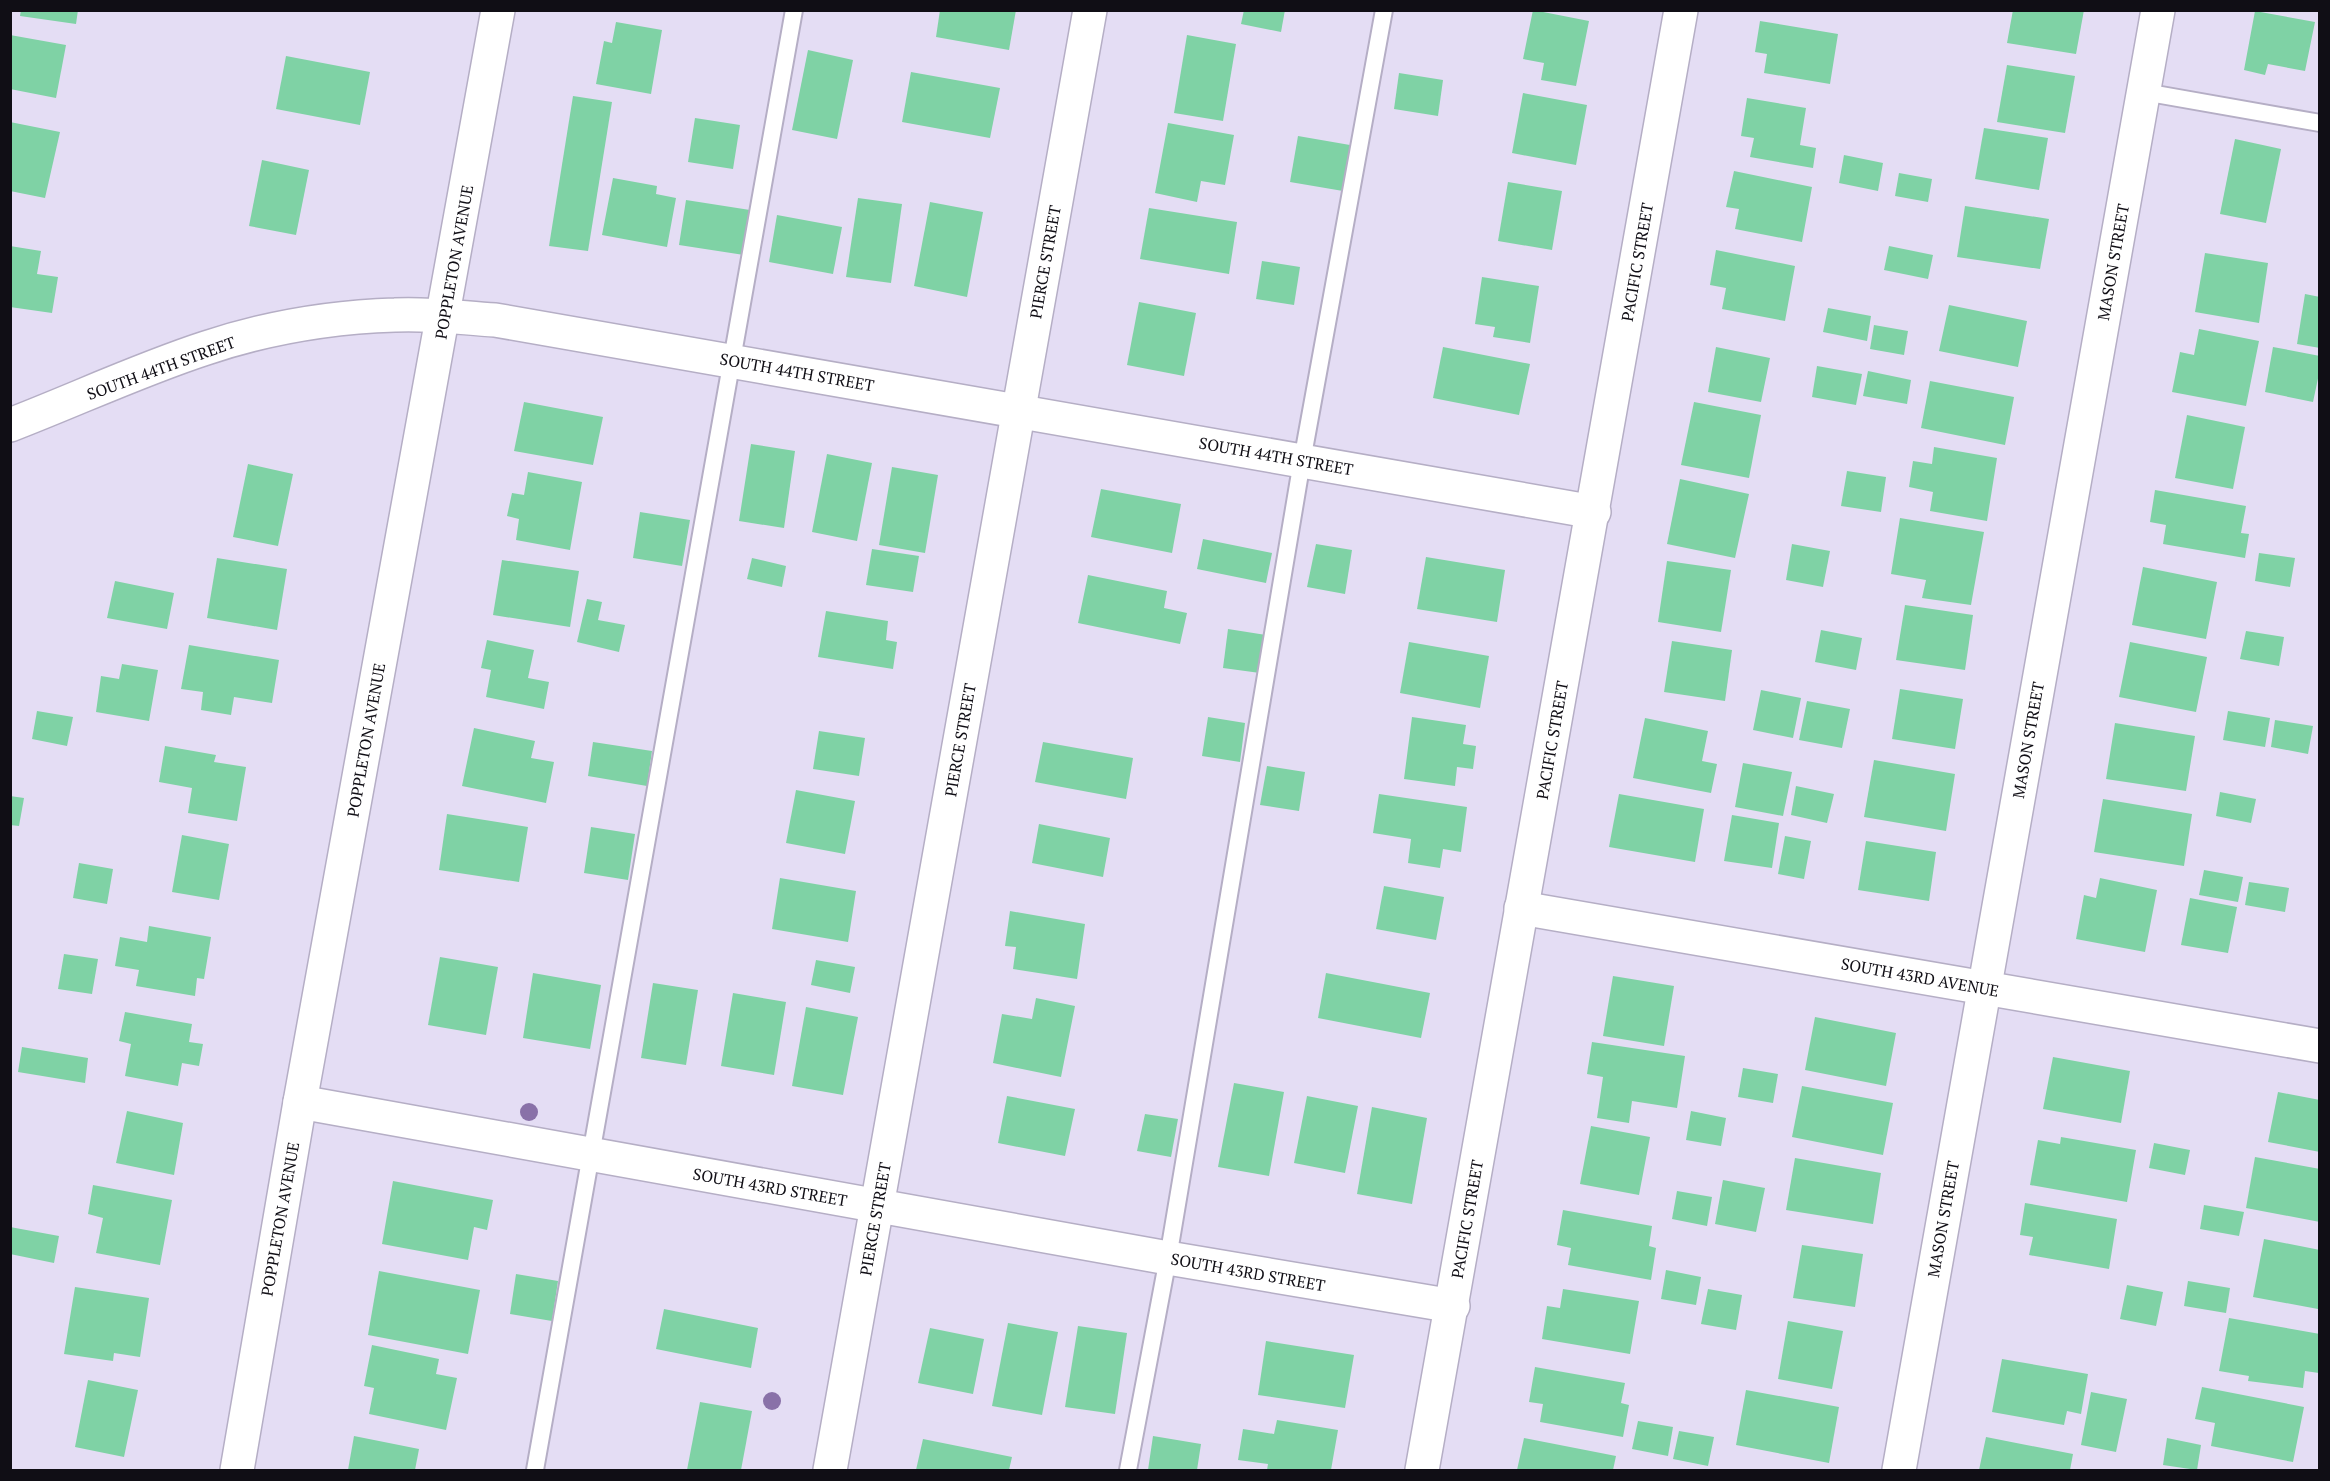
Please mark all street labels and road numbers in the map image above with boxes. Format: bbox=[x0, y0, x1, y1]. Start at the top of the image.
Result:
street label: POPPLETON AVENUE bbox=[430, 183, 478, 341]
street label: PACIFIC STREET bbox=[1616, 201, 1658, 323]
street label: MASON STREET bbox=[2092, 202, 2134, 322]
street label: PIERCE STREET bbox=[1024, 203, 1066, 320]
street label: SOUTH 44TH STREET bbox=[84, 331, 238, 405]
street label: SOUTH 44TH STREET bbox=[718, 348, 876, 396]
street label: SOUTH 44TH STREET bbox=[1197, 432, 1355, 480]
street label: POPPLETON AVENUE bbox=[342, 661, 390, 819]
street label: PACIFIC STREET bbox=[1531, 679, 1573, 801]
street label: MASON STREET bbox=[2007, 680, 2049, 800]
street label: PIERCE STREET bbox=[939, 681, 981, 798]
street label: SOUTH 43RD AVENUE bbox=[1839, 952, 2001, 1002]
street label: POPPLETON AVENUE bbox=[256, 1140, 304, 1298]
street label: PACIFIC STREET bbox=[1446, 1158, 1488, 1280]
street label: MASON STREET bbox=[1922, 1159, 1964, 1279]
street label: PIERCE STREET bbox=[854, 1160, 896, 1277]
street label: SOUTH 43RD STREET bbox=[691, 1163, 849, 1211]
street label: SOUTH 43RD STREET bbox=[1169, 1248, 1327, 1296]

